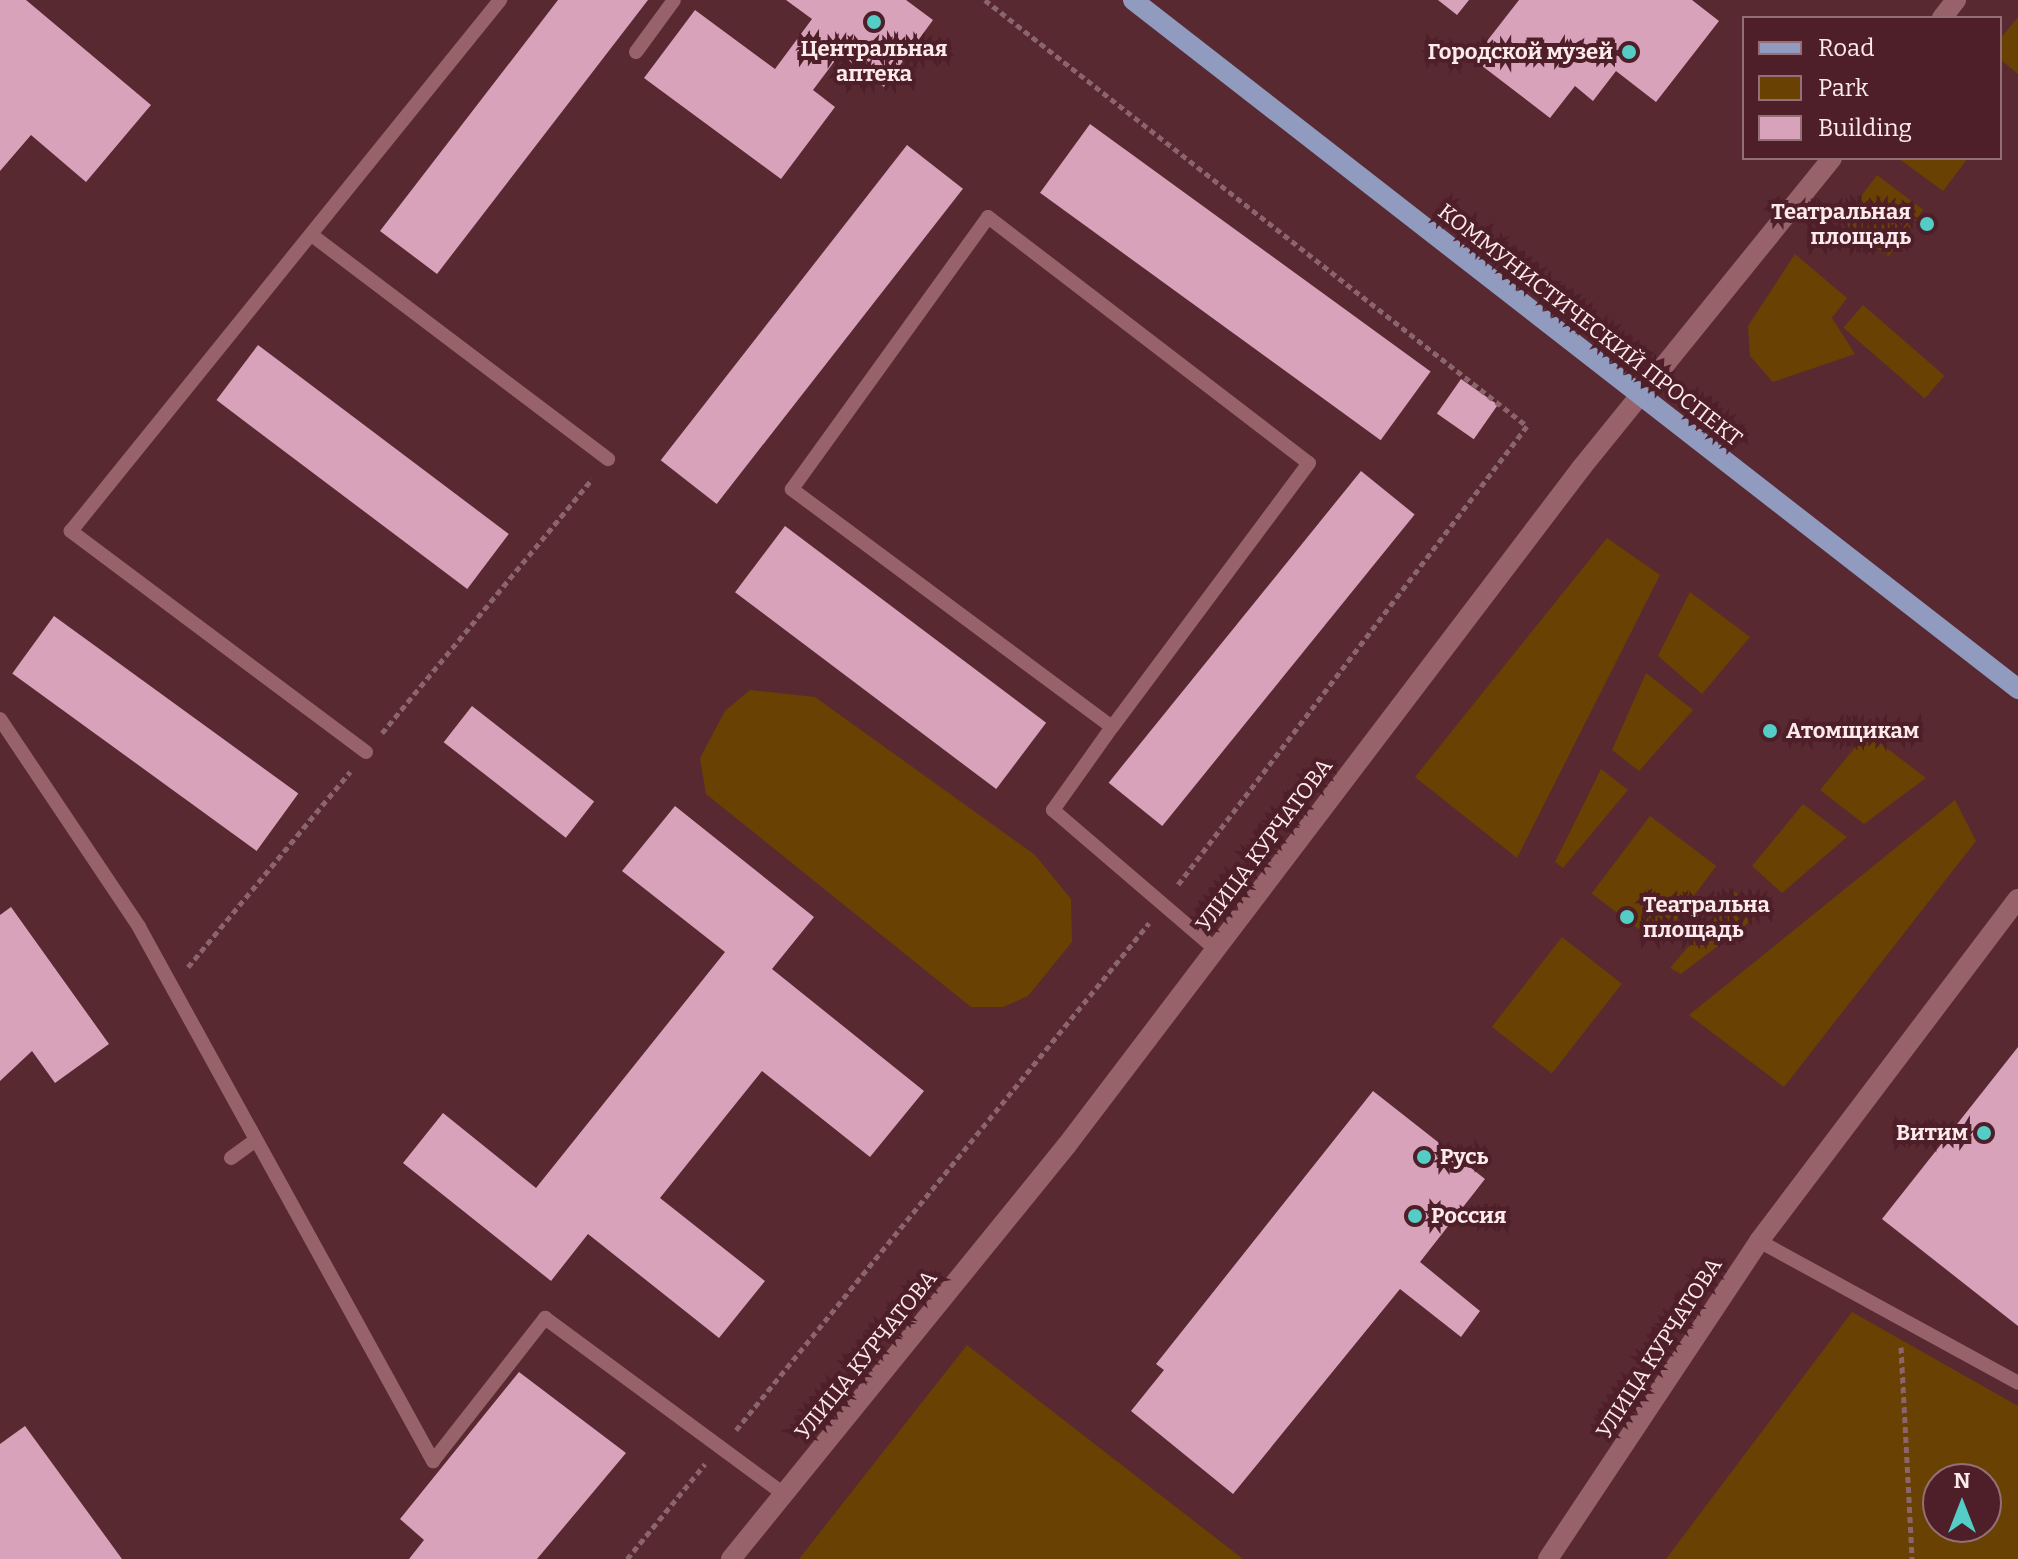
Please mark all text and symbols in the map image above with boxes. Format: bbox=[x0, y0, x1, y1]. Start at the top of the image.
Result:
marker: Центральная аптека bbox=[865, 13, 883, 31]
legend bbox=[1742, 16, 2002, 160]
text: Road bbox=[1818, 34, 1874, 62]
place label: Центральная аптека bbox=[800, 35, 948, 86]
place label: Городской музей bbox=[1428, 39, 1613, 65]
marker: Городской музей bbox=[1620, 43, 1638, 61]
text: Park bbox=[1818, 74, 1869, 102]
text: Building bbox=[1818, 114, 1912, 142]
street label: КОММУНИСТИЧЕСКИЙ ПРОСПЕКТ bbox=[1433, 198, 1747, 452]
place label: Театральная площадь bbox=[1771, 198, 1911, 250]
marker: Театральная площадь bbox=[1918, 215, 1936, 233]
place label: Атомщикам bbox=[1786, 718, 1919, 744]
marker: Атомщикам bbox=[1761, 722, 1779, 740]
street label: УЛИЦА КУРЧАТОВА bbox=[1190, 753, 1338, 937]
place label: Театральна площадь bbox=[1643, 891, 1770, 942]
marker: Театральна площадь bbox=[1618, 908, 1636, 926]
place label: Витим bbox=[1896, 1120, 1968, 1146]
marker: Витим bbox=[1975, 1124, 1993, 1142]
place label: Русь bbox=[1440, 1144, 1488, 1170]
marker: Русь bbox=[1415, 1148, 1433, 1166]
place label: Россия bbox=[1431, 1203, 1507, 1229]
marker: Россия bbox=[1406, 1207, 1424, 1225]
street label: УЛИЦА КУРЧАТОВА bbox=[1591, 1253, 1727, 1443]
street label: УЛИЦА КУРЧАТОВА bbox=[790, 1265, 942, 1445]
north arrow bbox=[1922, 1463, 2002, 1543]
text: N bbox=[1954, 1467, 1970, 1494]

